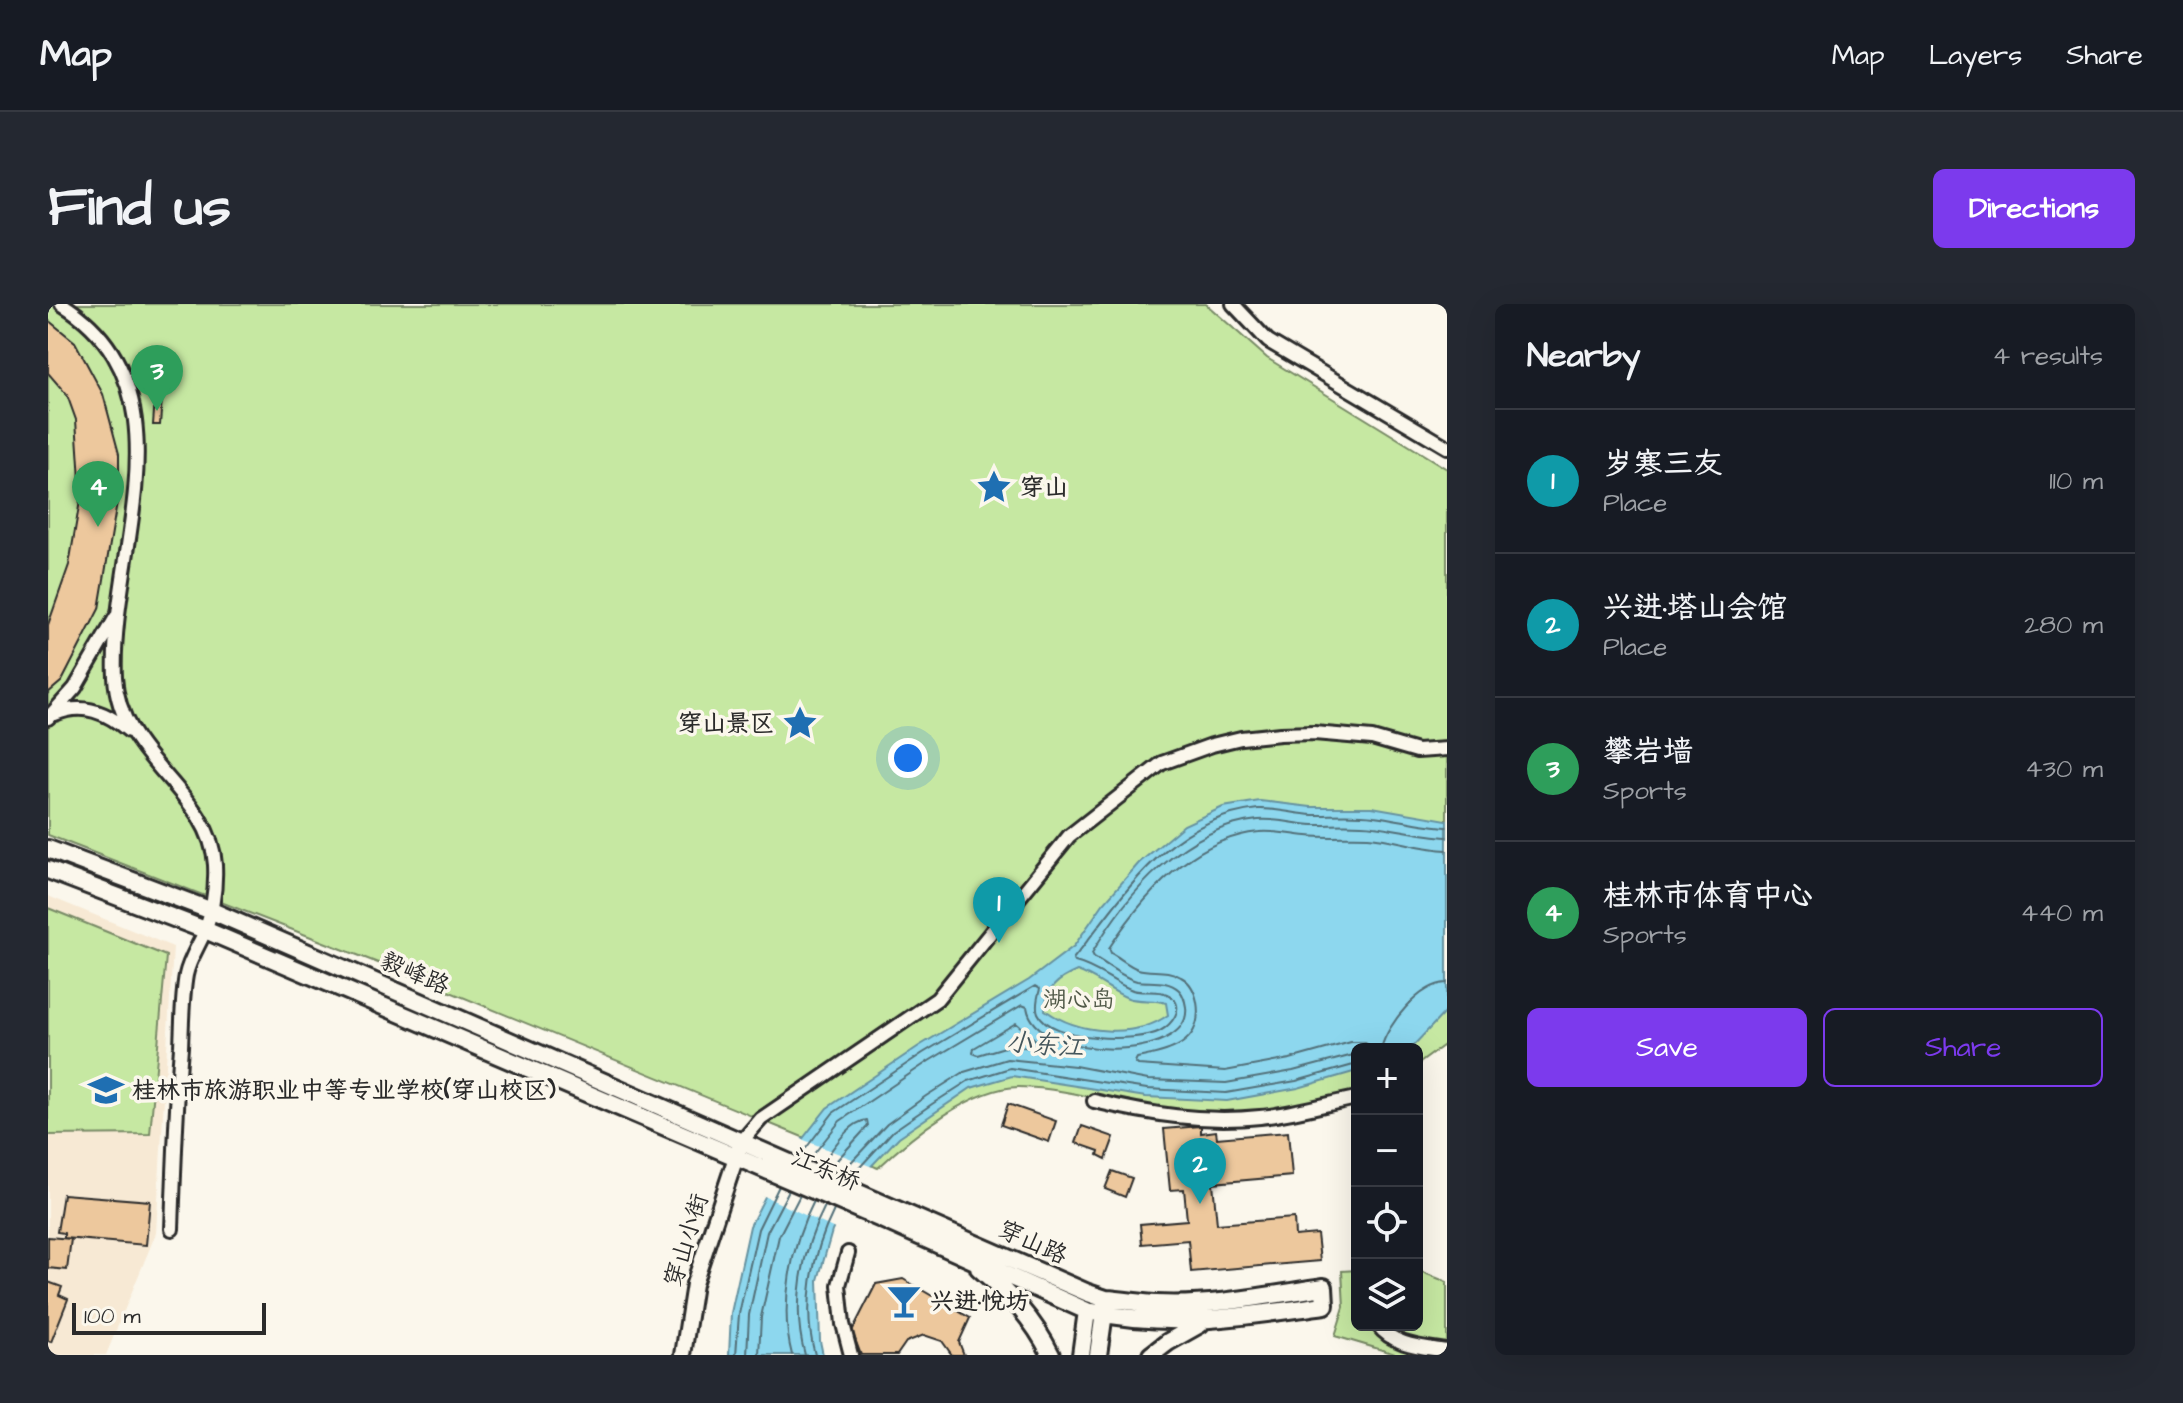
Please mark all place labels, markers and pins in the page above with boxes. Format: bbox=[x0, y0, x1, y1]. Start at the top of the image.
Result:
pin: 3 bbox=[131, 345, 183, 411]
pin: 4 bbox=[72, 461, 124, 527]
place icon: 穿山 bbox=[975, 468, 1013, 506]
place label: 穿山 bbox=[1020, 471, 1068, 505]
place icon: 穿山景区 bbox=[781, 704, 819, 742]
place label: 穿山景区 bbox=[678, 707, 774, 741]
pin: 1 bbox=[973, 877, 1025, 943]
school or university icon: 桂林市旅游职业中等专业学校(穿山校区) bbox=[87, 1071, 125, 1109]
place label: 桂林市旅游职业中等专业学校(穿山校区) bbox=[132, 1074, 556, 1108]
pin: 2 bbox=[1174, 1138, 1226, 1204]
bar icon: 兴进·悦坊 bbox=[885, 1282, 923, 1320]
place label: 兴进·悦坊 bbox=[930, 1285, 1029, 1319]

